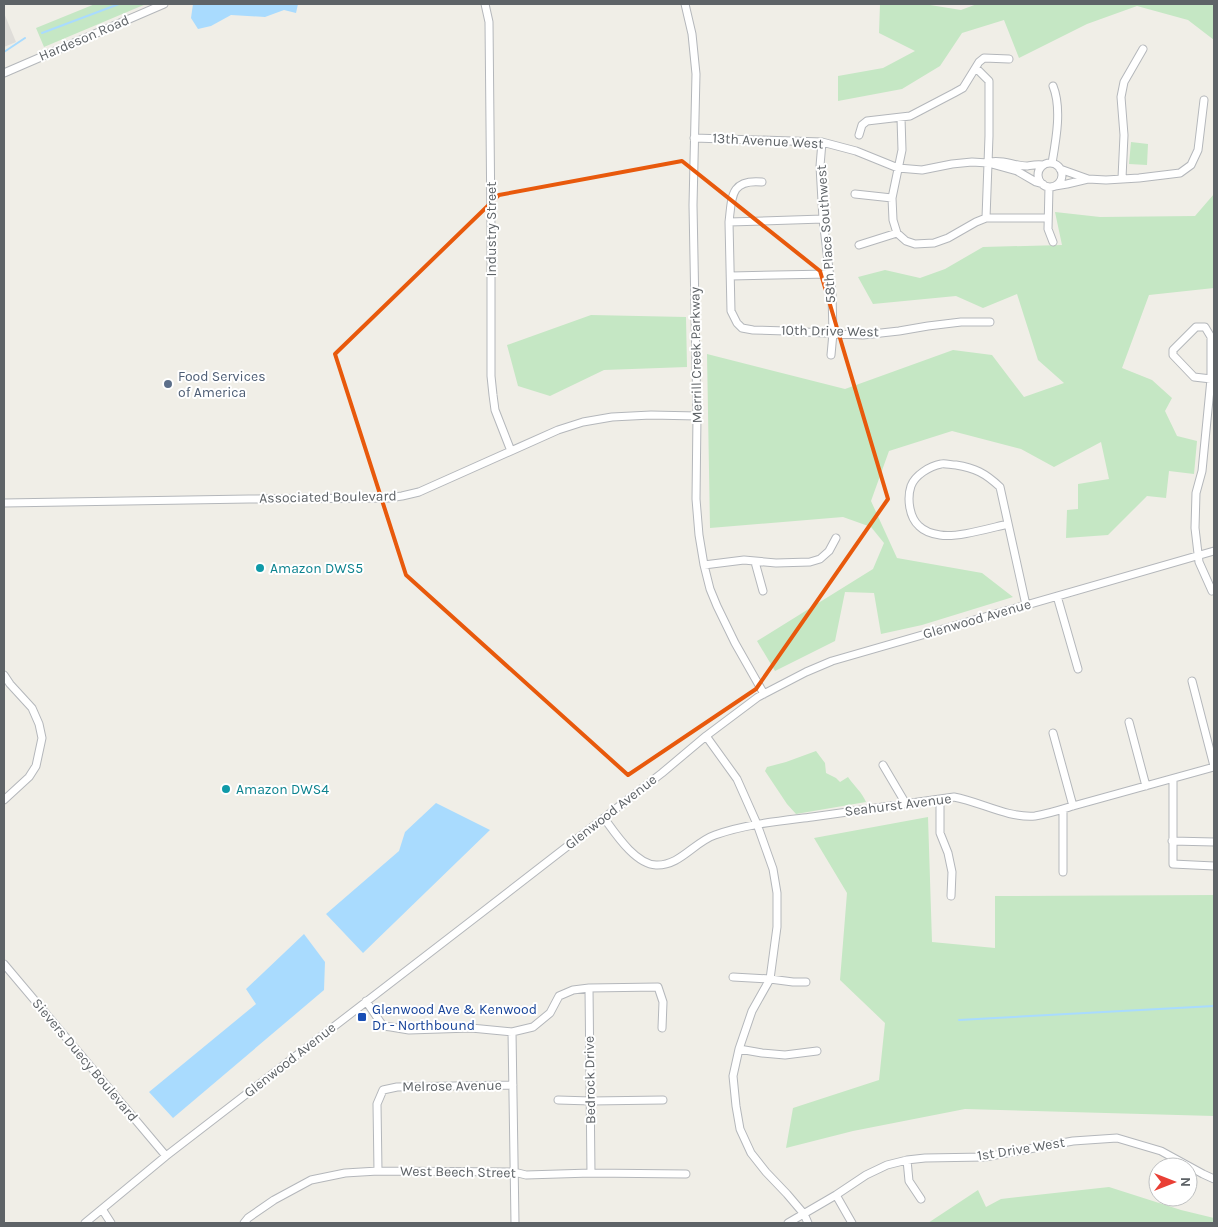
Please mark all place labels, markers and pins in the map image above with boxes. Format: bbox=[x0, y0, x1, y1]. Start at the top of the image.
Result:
place label: Food Services of America bbox=[178, 368, 266, 401]
marker: Food Services of America bbox=[162, 378, 174, 390]
place label: Amazon DWS5 bbox=[270, 560, 363, 577]
marker: Amazon DWS5 bbox=[254, 562, 266, 574]
place label: Amazon DWS4 bbox=[236, 781, 329, 798]
marker: Amazon DWS4 bbox=[220, 783, 232, 795]
place label: Glenwood Ave & Kenwood Dr - Northbound bbox=[372, 1001, 537, 1034]
marker: Glenwood Ave & Kenwood Dr - Northbound bbox=[356, 1011, 368, 1023]

